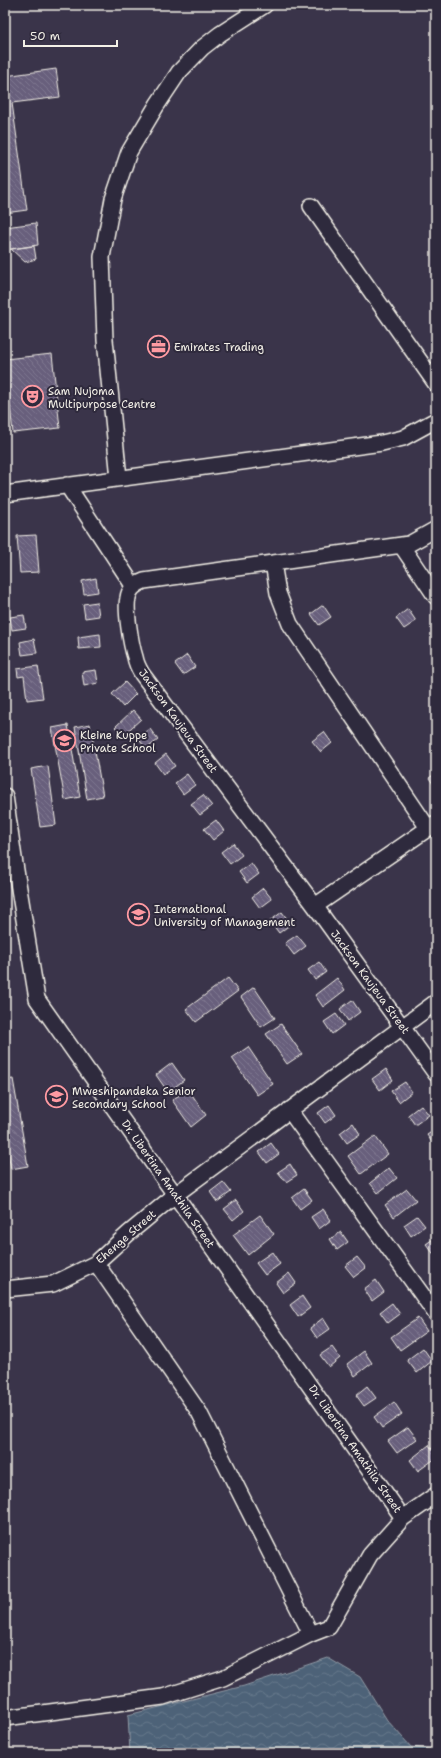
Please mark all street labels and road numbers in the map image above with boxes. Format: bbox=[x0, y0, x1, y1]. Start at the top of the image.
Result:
street label: Jackson Kaujeua Street bbox=[135, 666, 221, 776]
street label: Jackson Kaujeua Street bbox=[327, 927, 413, 1037]
street label: Dr. Libertina Amathila Street bbox=[118, 1117, 218, 1251]
street label: Ehenge Street bbox=[93, 1207, 159, 1267]
street label: Dr. Libertina Amathila Street bbox=[305, 1382, 405, 1516]

